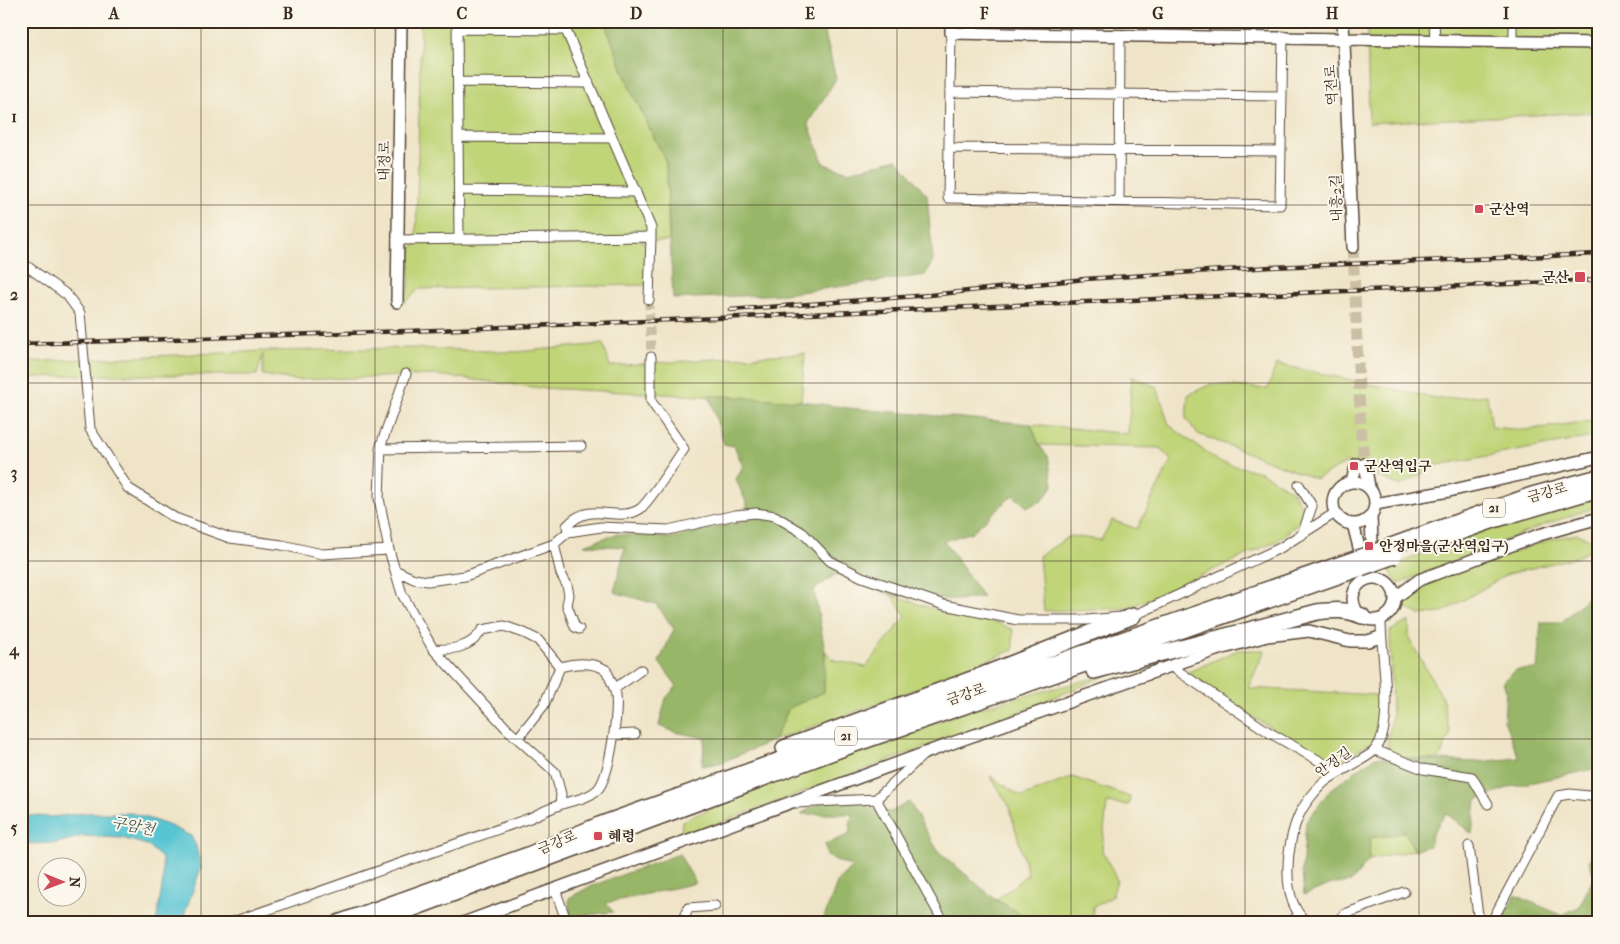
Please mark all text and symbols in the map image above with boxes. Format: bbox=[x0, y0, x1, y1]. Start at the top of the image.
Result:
text: A bbox=[108, 4, 120, 23]
text: B bbox=[283, 4, 293, 23]
text: C bbox=[457, 4, 468, 23]
text: D bbox=[630, 4, 642, 23]
text: E bbox=[805, 4, 815, 23]
text: F bbox=[979, 4, 989, 23]
text: G bbox=[1152, 4, 1164, 23]
text: H bbox=[1326, 4, 1339, 23]
text: I bbox=[1503, 4, 1510, 23]
street label: 역전로 bbox=[1322, 64, 1341, 106]
text: 1 bbox=[11, 107, 17, 126]
street label: 내정로 bbox=[376, 140, 393, 181]
street label: 내흥2길 bbox=[1327, 174, 1346, 222]
place label: 군산역 bbox=[1489, 201, 1530, 218]
marker: 군산역 bbox=[1473, 203, 1485, 215]
place label: 군산 bbox=[1542, 269, 1569, 286]
marker: 군산 bbox=[1573, 270, 1587, 284]
text: 2 bbox=[10, 285, 18, 304]
place label: 군산역입구 bbox=[1364, 458, 1432, 475]
marker: 군산역입구 bbox=[1348, 460, 1360, 472]
text: 3 bbox=[11, 463, 17, 483]
street label: 금강로 bbox=[1525, 479, 1569, 506]
road number: 21 bbox=[1483, 498, 1505, 518]
place label: 안정마을(군산역입구) bbox=[1379, 538, 1509, 555]
marker: 안정마을(군산역입구) bbox=[1363, 540, 1375, 552]
text: 4 bbox=[8, 640, 20, 660]
street label: 금강로 bbox=[944, 680, 989, 709]
road number: 21 bbox=[835, 726, 857, 746]
street label: 안정길 bbox=[1312, 744, 1355, 781]
water label: 구암천 bbox=[110, 813, 158, 839]
text: 5 bbox=[11, 818, 18, 837]
street label: 금강로 bbox=[535, 827, 580, 858]
place label: 혜령 bbox=[608, 828, 635, 845]
marker: 혜령 bbox=[592, 830, 604, 842]
north arrow bbox=[38, 856, 88, 906]
text: N bbox=[66, 877, 83, 888]

